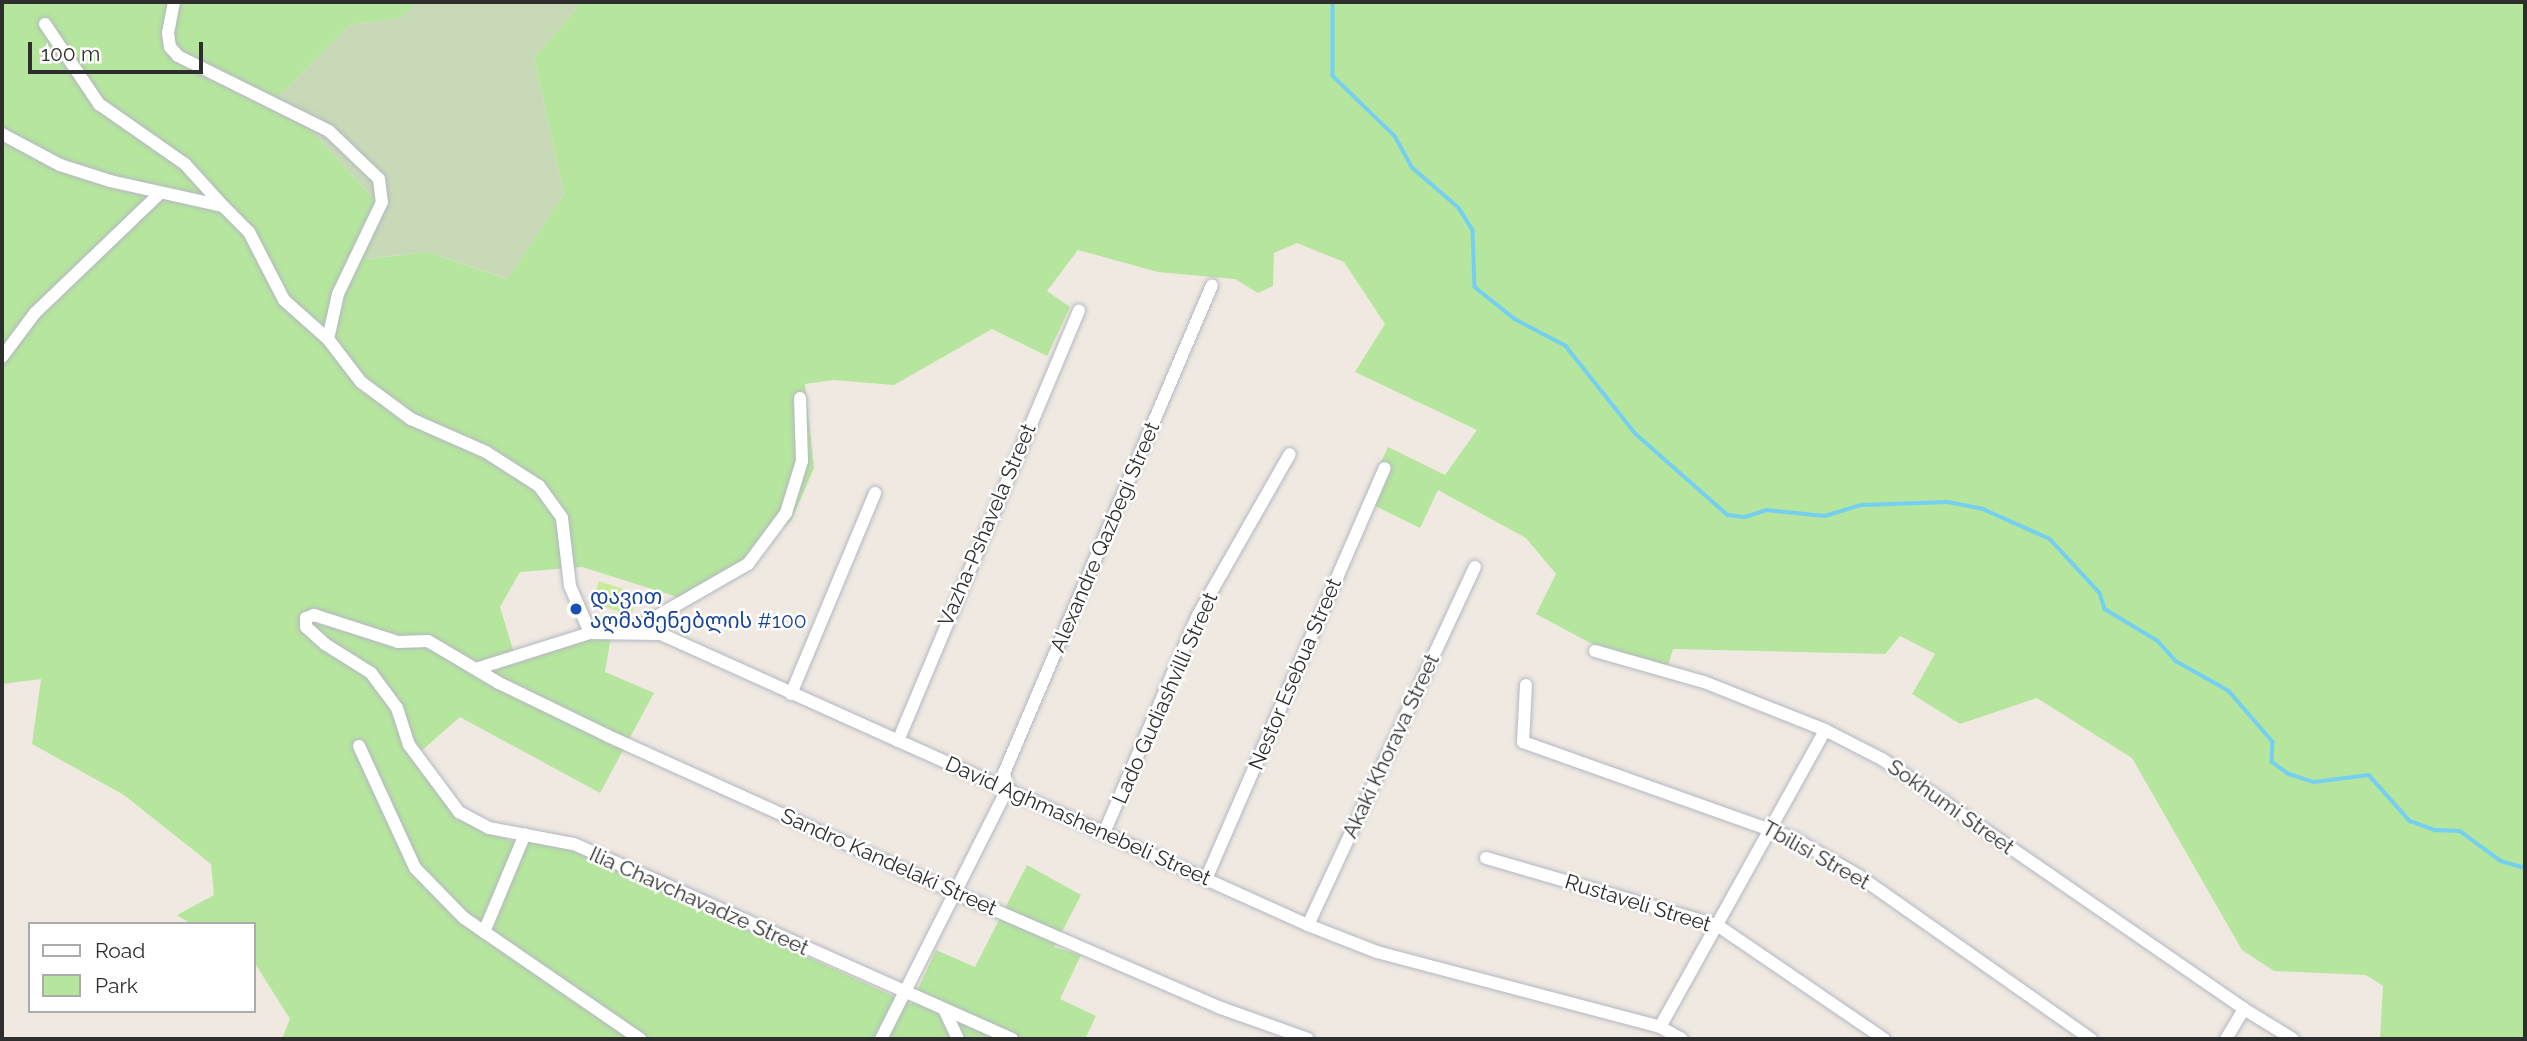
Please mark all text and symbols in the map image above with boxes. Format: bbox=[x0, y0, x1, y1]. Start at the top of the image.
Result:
scale bar bbox=[32, 28, 206, 72]
text: 100 m bbox=[41, 41, 100, 66]
street label: Alexandre Qazbegi Street bbox=[1045, 418, 1165, 656]
street label: Vazha-Pshavela Street bbox=[933, 420, 1041, 630]
street label: Nestor Esebua Street bbox=[1243, 574, 1347, 774]
place label: დავით აღმაშენებლის #100 bbox=[590, 584, 807, 634]
street label: Lado Gudiashvilli Street bbox=[1107, 588, 1223, 808]
marker: დავით აღმაშენებლის #100 bbox=[568, 601, 584, 617]
street label: Akaki Khorava Street bbox=[1337, 650, 1445, 842]
street label: David Aghmashenebeli Street bbox=[941, 751, 1215, 891]
street label: Sokhumi Street bbox=[1883, 754, 2019, 860]
street label: Sandro Kandelaki Street bbox=[777, 803, 1001, 921]
street label: Tbilisi Street bbox=[1758, 815, 1874, 895]
street label: Ilia Chavchavadze Street bbox=[586, 841, 812, 961]
street label: Rustaveli Street bbox=[1562, 869, 1714, 937]
legend bbox=[28, 922, 256, 1013]
text: Road bbox=[95, 938, 145, 963]
text: Park bbox=[95, 973, 138, 998]

